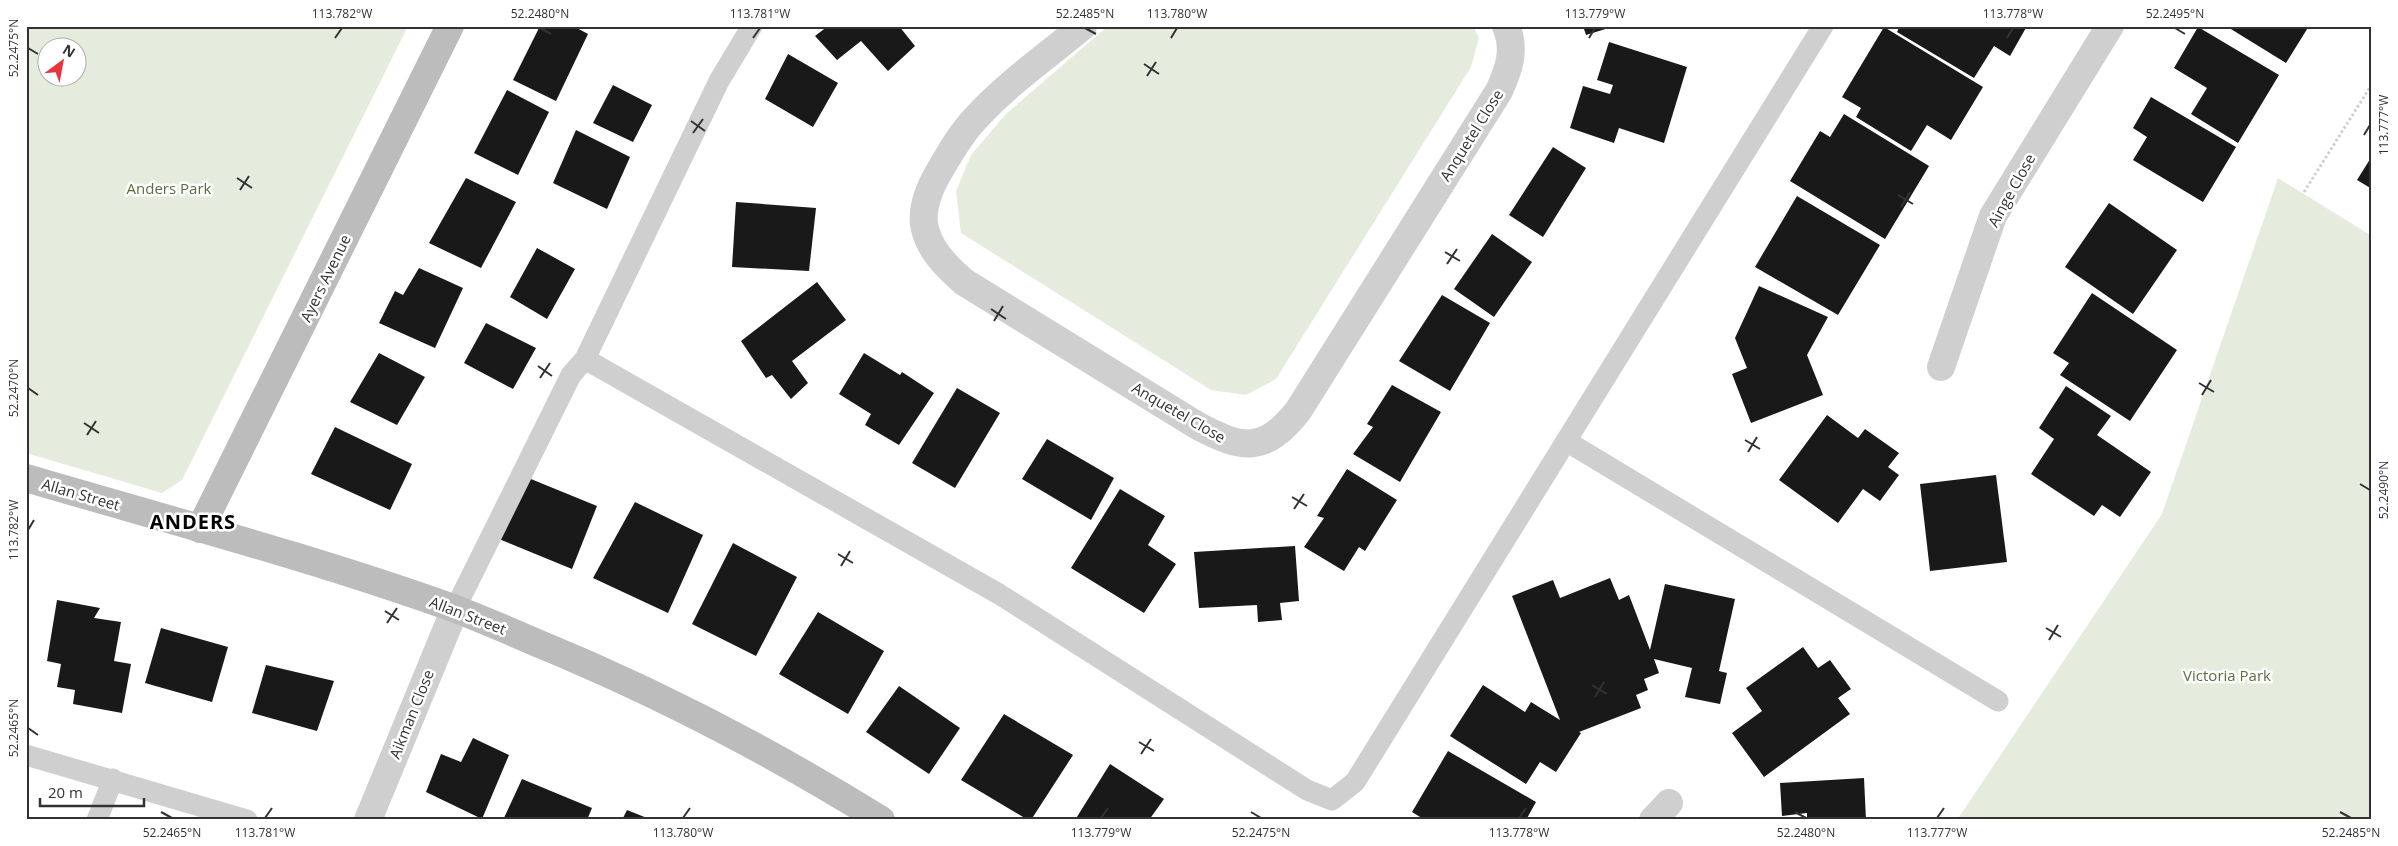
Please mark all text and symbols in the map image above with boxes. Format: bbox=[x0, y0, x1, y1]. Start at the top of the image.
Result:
text: 113.782°W bbox=[312, 5, 372, 22]
text: 52.2480°N bbox=[511, 5, 569, 22]
text: 113.781°W bbox=[730, 5, 790, 22]
text: 52.2485°N bbox=[1056, 5, 1114, 22]
text: 113.780°W bbox=[1147, 5, 1207, 22]
text: 113.779°W bbox=[1565, 5, 1625, 22]
text: 113.778°W bbox=[1983, 5, 2043, 22]
text: 52.2495°N bbox=[2146, 5, 2204, 22]
text: 52.2475°N bbox=[5, 19, 22, 77]
north arrow bbox=[38, 38, 88, 88]
text: N bbox=[59, 39, 79, 62]
street label: Anquetel Close bbox=[1435, 85, 1507, 185]
text: 113.777°W bbox=[2375, 95, 2392, 155]
street label: Ainge Close bbox=[1983, 150, 2039, 230]
park label: Anders Park bbox=[127, 178, 212, 198]
street label: Ayers Avenue bbox=[295, 231, 355, 325]
text: 52.2470°N bbox=[5, 359, 22, 417]
street label: Anquetel Close bbox=[1129, 377, 1229, 447]
text: 52.2490°N bbox=[2375, 461, 2392, 519]
street label: Allan Street bbox=[40, 473, 122, 515]
text: 113.782°W bbox=[5, 500, 22, 560]
district label: ANDERS bbox=[150, 508, 236, 535]
street label: Allan Street bbox=[427, 591, 509, 639]
park label: Victoria Park bbox=[2183, 665, 2271, 685]
street label: Aikman Close bbox=[384, 667, 438, 761]
text: 52.2465°N bbox=[5, 699, 22, 757]
scale bar bbox=[40, 776, 144, 808]
text: 20 m bbox=[48, 782, 83, 802]
text: 52.2465°N bbox=[143, 824, 201, 841]
text: 113.781°W bbox=[235, 824, 295, 841]
text: 113.780°W bbox=[653, 824, 713, 841]
text: 113.779°W bbox=[1071, 824, 1131, 841]
text: 52.2475°N bbox=[1232, 824, 1290, 841]
text: 113.778°W bbox=[1489, 824, 1549, 841]
text: 52.2480°N bbox=[1777, 824, 1835, 841]
text: 113.777°W bbox=[1907, 824, 1967, 841]
text: 52.2485°N bbox=[2322, 824, 2380, 841]

